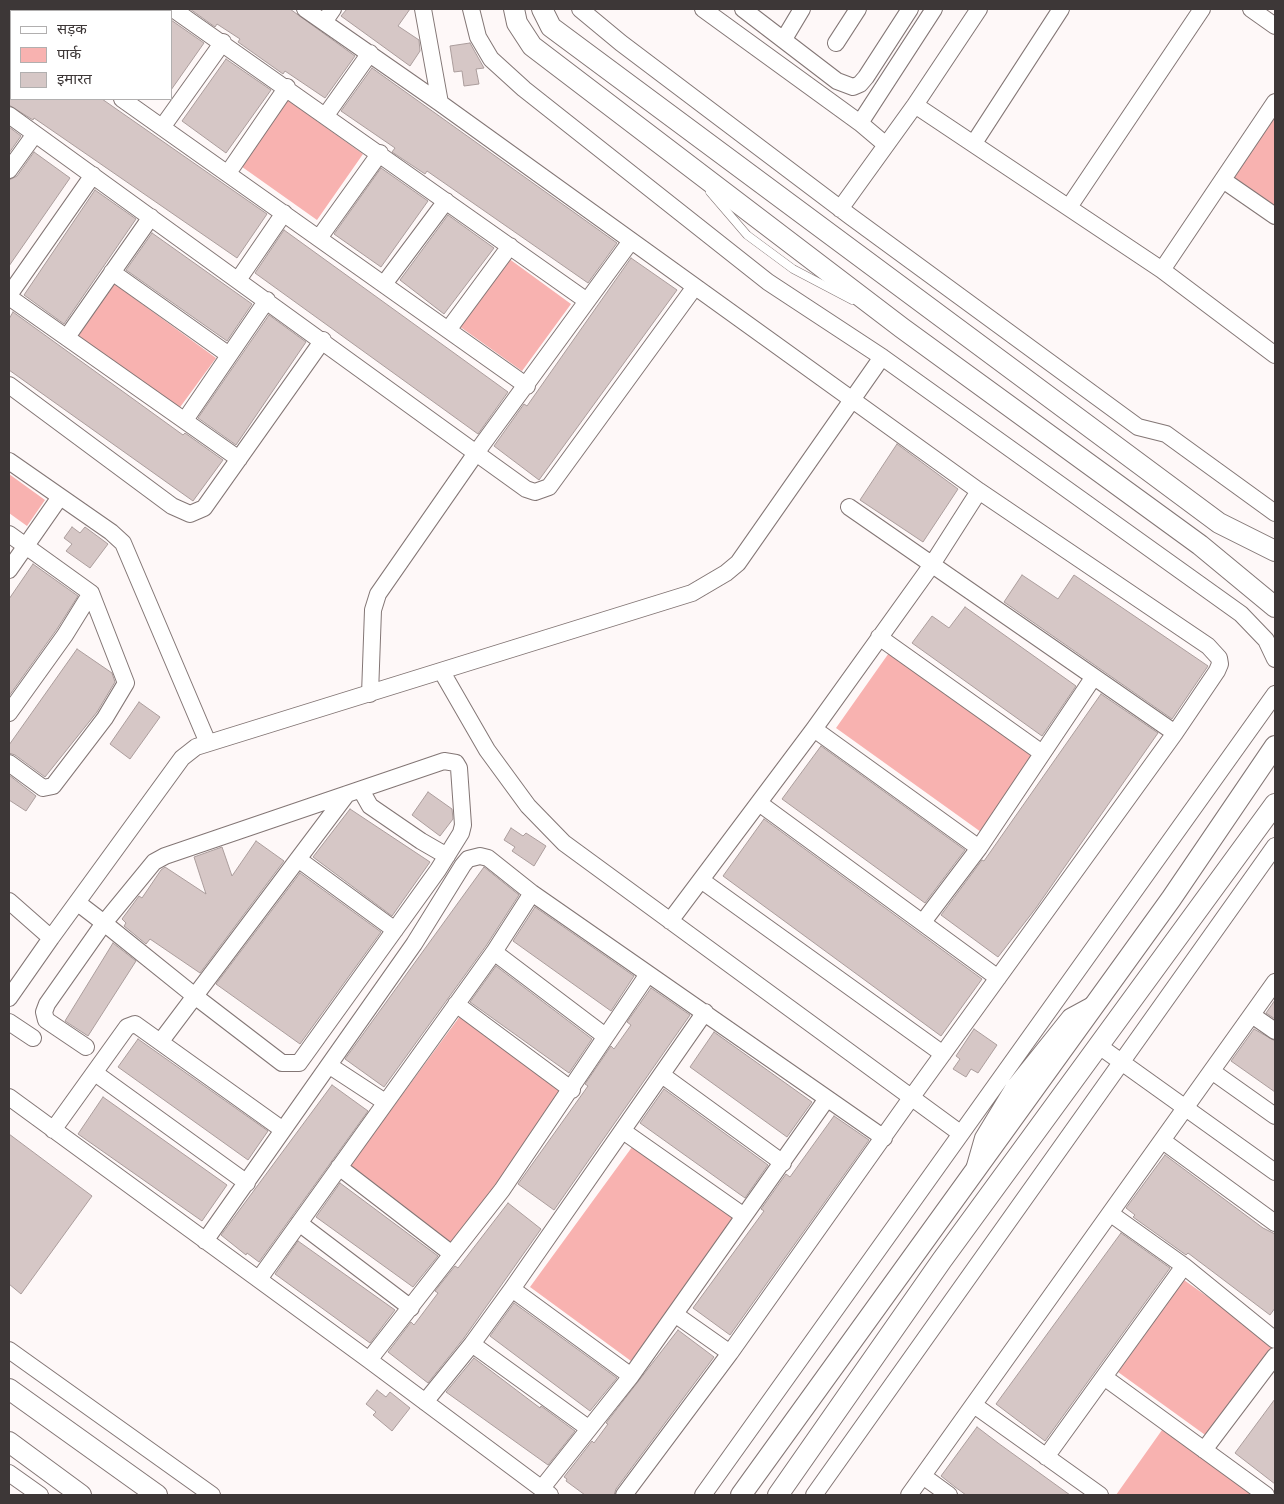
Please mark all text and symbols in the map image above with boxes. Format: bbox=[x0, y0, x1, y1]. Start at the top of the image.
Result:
legend bbox=[10, 10, 172, 100]
text: सड़क bbox=[57, 19, 87, 38]
text: पार्क bbox=[57, 44, 81, 63]
text: इमारत bbox=[57, 69, 92, 88]

